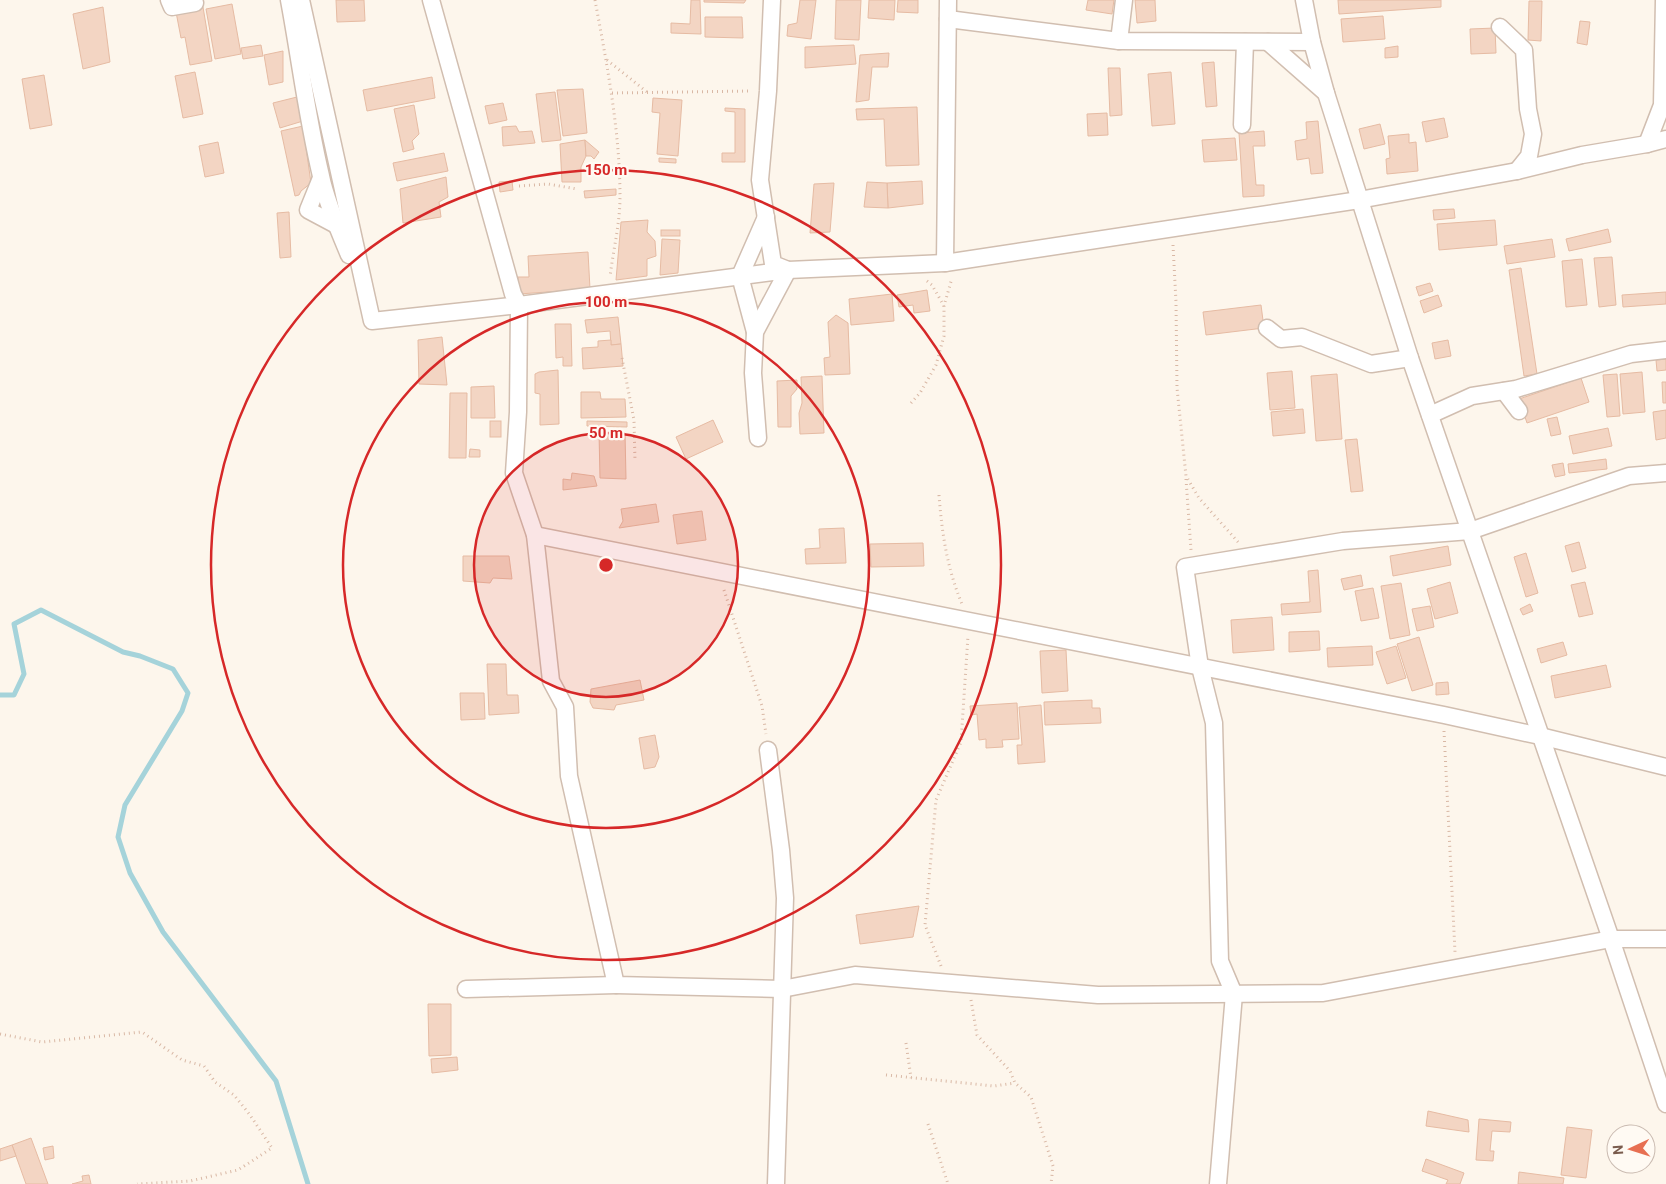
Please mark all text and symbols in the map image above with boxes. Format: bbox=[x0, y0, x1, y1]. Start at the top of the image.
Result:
text: 150 m bbox=[585, 161, 627, 179]
text: 100 m bbox=[585, 293, 627, 311]
text: 50 m bbox=[589, 424, 623, 442]
centre of rings bbox=[597, 556, 615, 574]
north arrow bbox=[1606, 1124, 1656, 1174]
text: N bbox=[1610, 1144, 1626, 1155]

